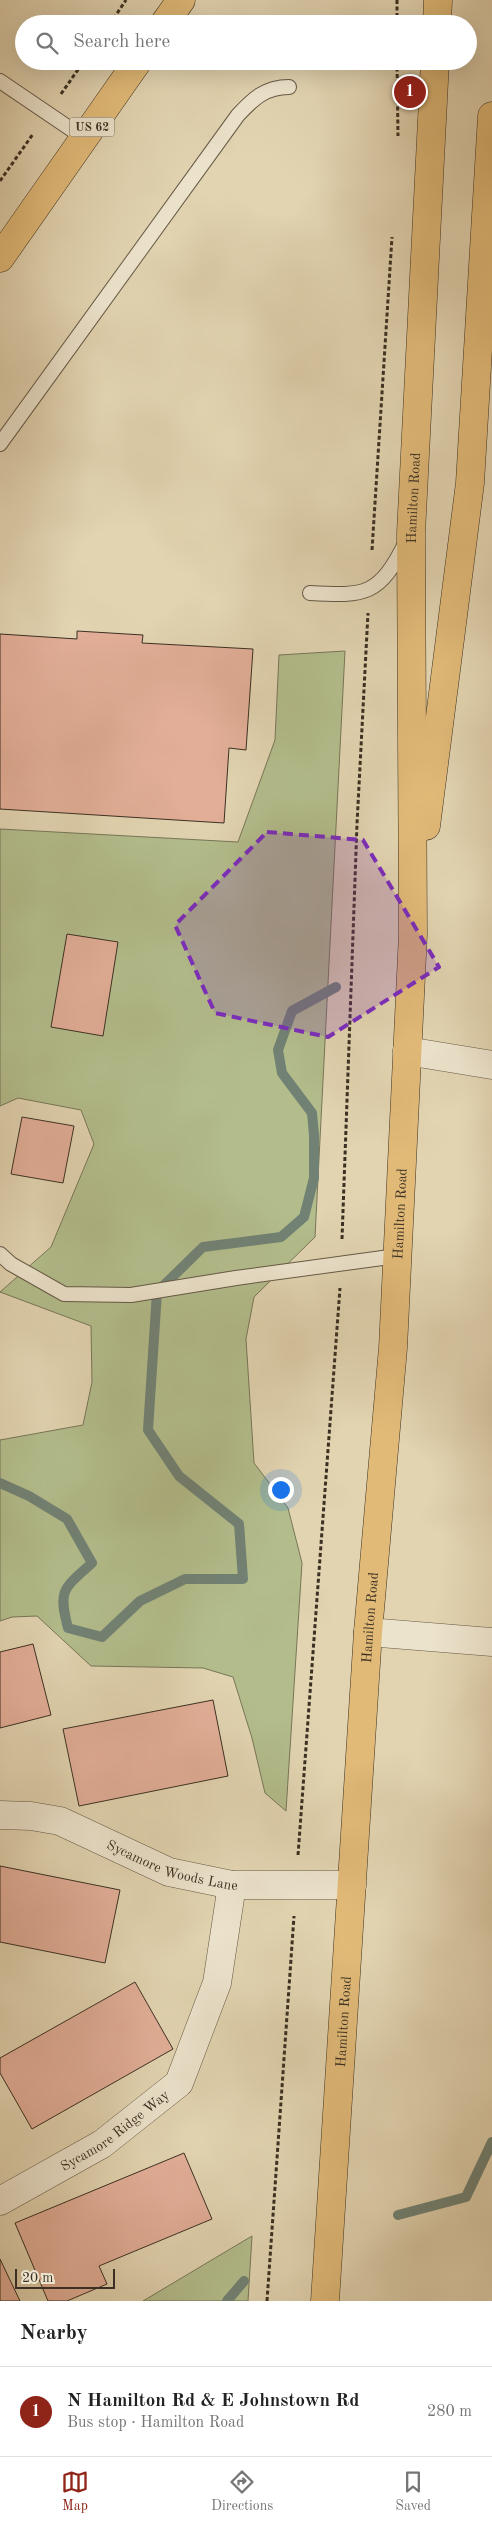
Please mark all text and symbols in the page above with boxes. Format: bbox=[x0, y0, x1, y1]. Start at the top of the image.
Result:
search box bbox=[15, 15, 477, 70]
icon: search bbox=[33, 29, 61, 57]
text: Search here bbox=[73, 33, 170, 52]
pin: 1 bbox=[394, 73, 426, 111]
road number: US 62 bbox=[70, 118, 114, 136]
street label: Hamilton Road bbox=[405, 452, 423, 544]
street label: Hamilton Road bbox=[391, 1168, 410, 1260]
your location bbox=[268, 1477, 294, 1503]
street label: Hamilton Road bbox=[360, 1571, 381, 1663]
street label: Sycamore Woods Lane bbox=[104, 1838, 238, 1893]
street label: Hamilton Road bbox=[334, 1976, 354, 2068]
street label: Sycamore Ridge Way bbox=[58, 2087, 172, 2174]
scale bar bbox=[15, 2266, 115, 2289]
text: 20 m bbox=[22, 2271, 53, 2285]
text: Nearby bbox=[20, 2323, 88, 2344]
text: N Hamilton Rd & E Johnstown Rd bbox=[67, 2392, 359, 2411]
text: 1 bbox=[31, 2404, 41, 2420]
text: 280 m bbox=[427, 2404, 472, 2420]
text: Bus stop · Hamilton Road bbox=[67, 2415, 244, 2431]
tab: Map bbox=[61, 2468, 89, 2515]
tab: Directions bbox=[211, 2468, 273, 2515]
tab: Saved bbox=[395, 2468, 431, 2515]

